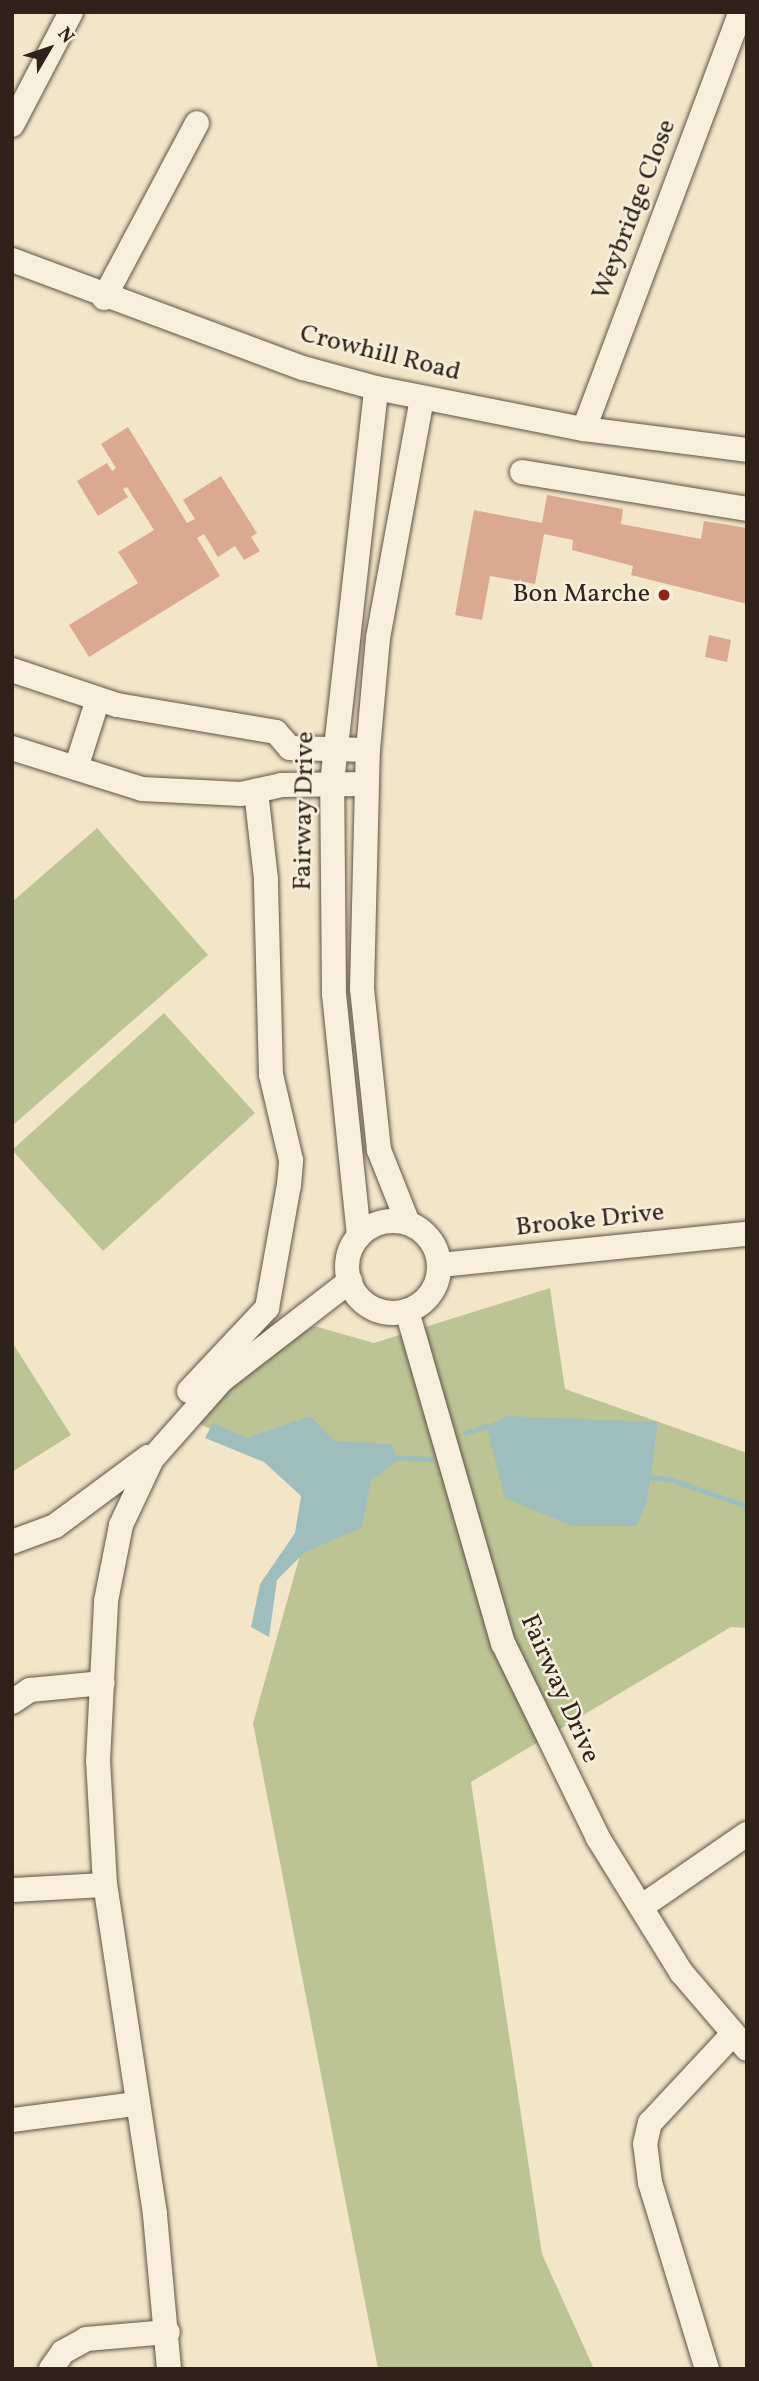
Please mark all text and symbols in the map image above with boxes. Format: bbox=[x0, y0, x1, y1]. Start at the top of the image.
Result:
north arrow bbox=[14, 14, 84, 84]
text: N bbox=[51, 22, 80, 49]
street label: Weybridge Close bbox=[586, 115, 684, 305]
street label: Crowhill Road bbox=[296, 319, 464, 389]
place label: Bon Marche bbox=[512, 579, 650, 611]
marker: Bon Marche bbox=[656, 587, 672, 603]
street label: Fairway Drive bbox=[288, 731, 322, 891]
street label: Brooke Drive bbox=[514, 1198, 666, 1244]
street label: Fairway Drive bbox=[512, 1610, 606, 1768]

